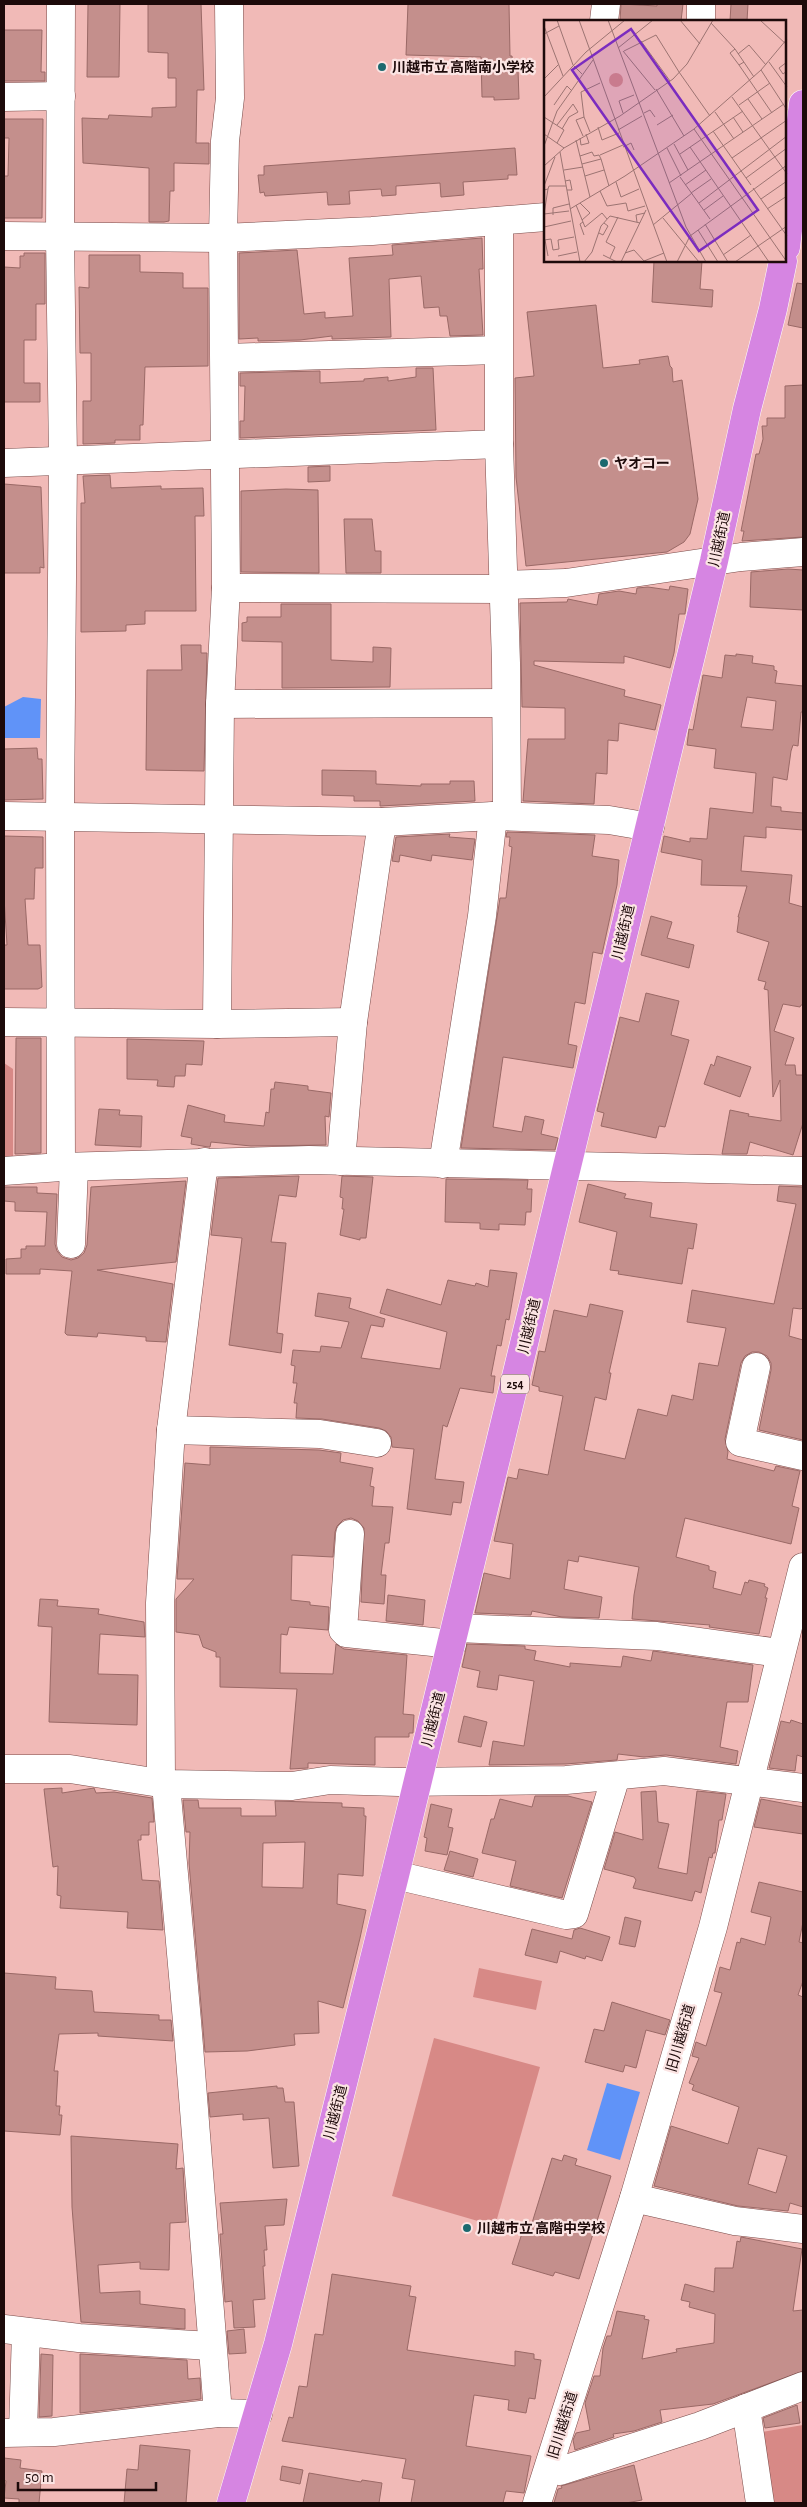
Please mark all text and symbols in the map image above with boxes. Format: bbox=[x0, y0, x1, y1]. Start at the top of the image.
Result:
inset map bbox=[544, 20, 787, 262]
place label: 川越市立 高階南小学校 bbox=[392, 59, 534, 75]
marker: 川越市立 高階南小学校 bbox=[376, 61, 388, 73]
place label: ヤオコー bbox=[614, 456, 670, 471]
marker: ヤオコー bbox=[598, 457, 610, 469]
street label: 川越街道 bbox=[706, 510, 733, 568]
street label: 川越街道 bbox=[610, 903, 637, 961]
street label: 川越街道 bbox=[516, 1297, 543, 1355]
road number: 254 bbox=[501, 1375, 529, 1394]
street label: 川越街道 bbox=[419, 1690, 448, 1748]
street label: 旧川越街道 bbox=[664, 2002, 697, 2074]
street label: 川越街道 bbox=[321, 2083, 350, 2141]
place label: 川越市立 高階中学校 bbox=[477, 2220, 605, 2236]
marker: 川越市立 高階中学校 bbox=[461, 2222, 473, 2234]
street label: 旧川越街道 bbox=[545, 2389, 580, 2461]
scale bar bbox=[18, 2460, 155, 2492]
text: 50 m bbox=[25, 2470, 54, 2485]

